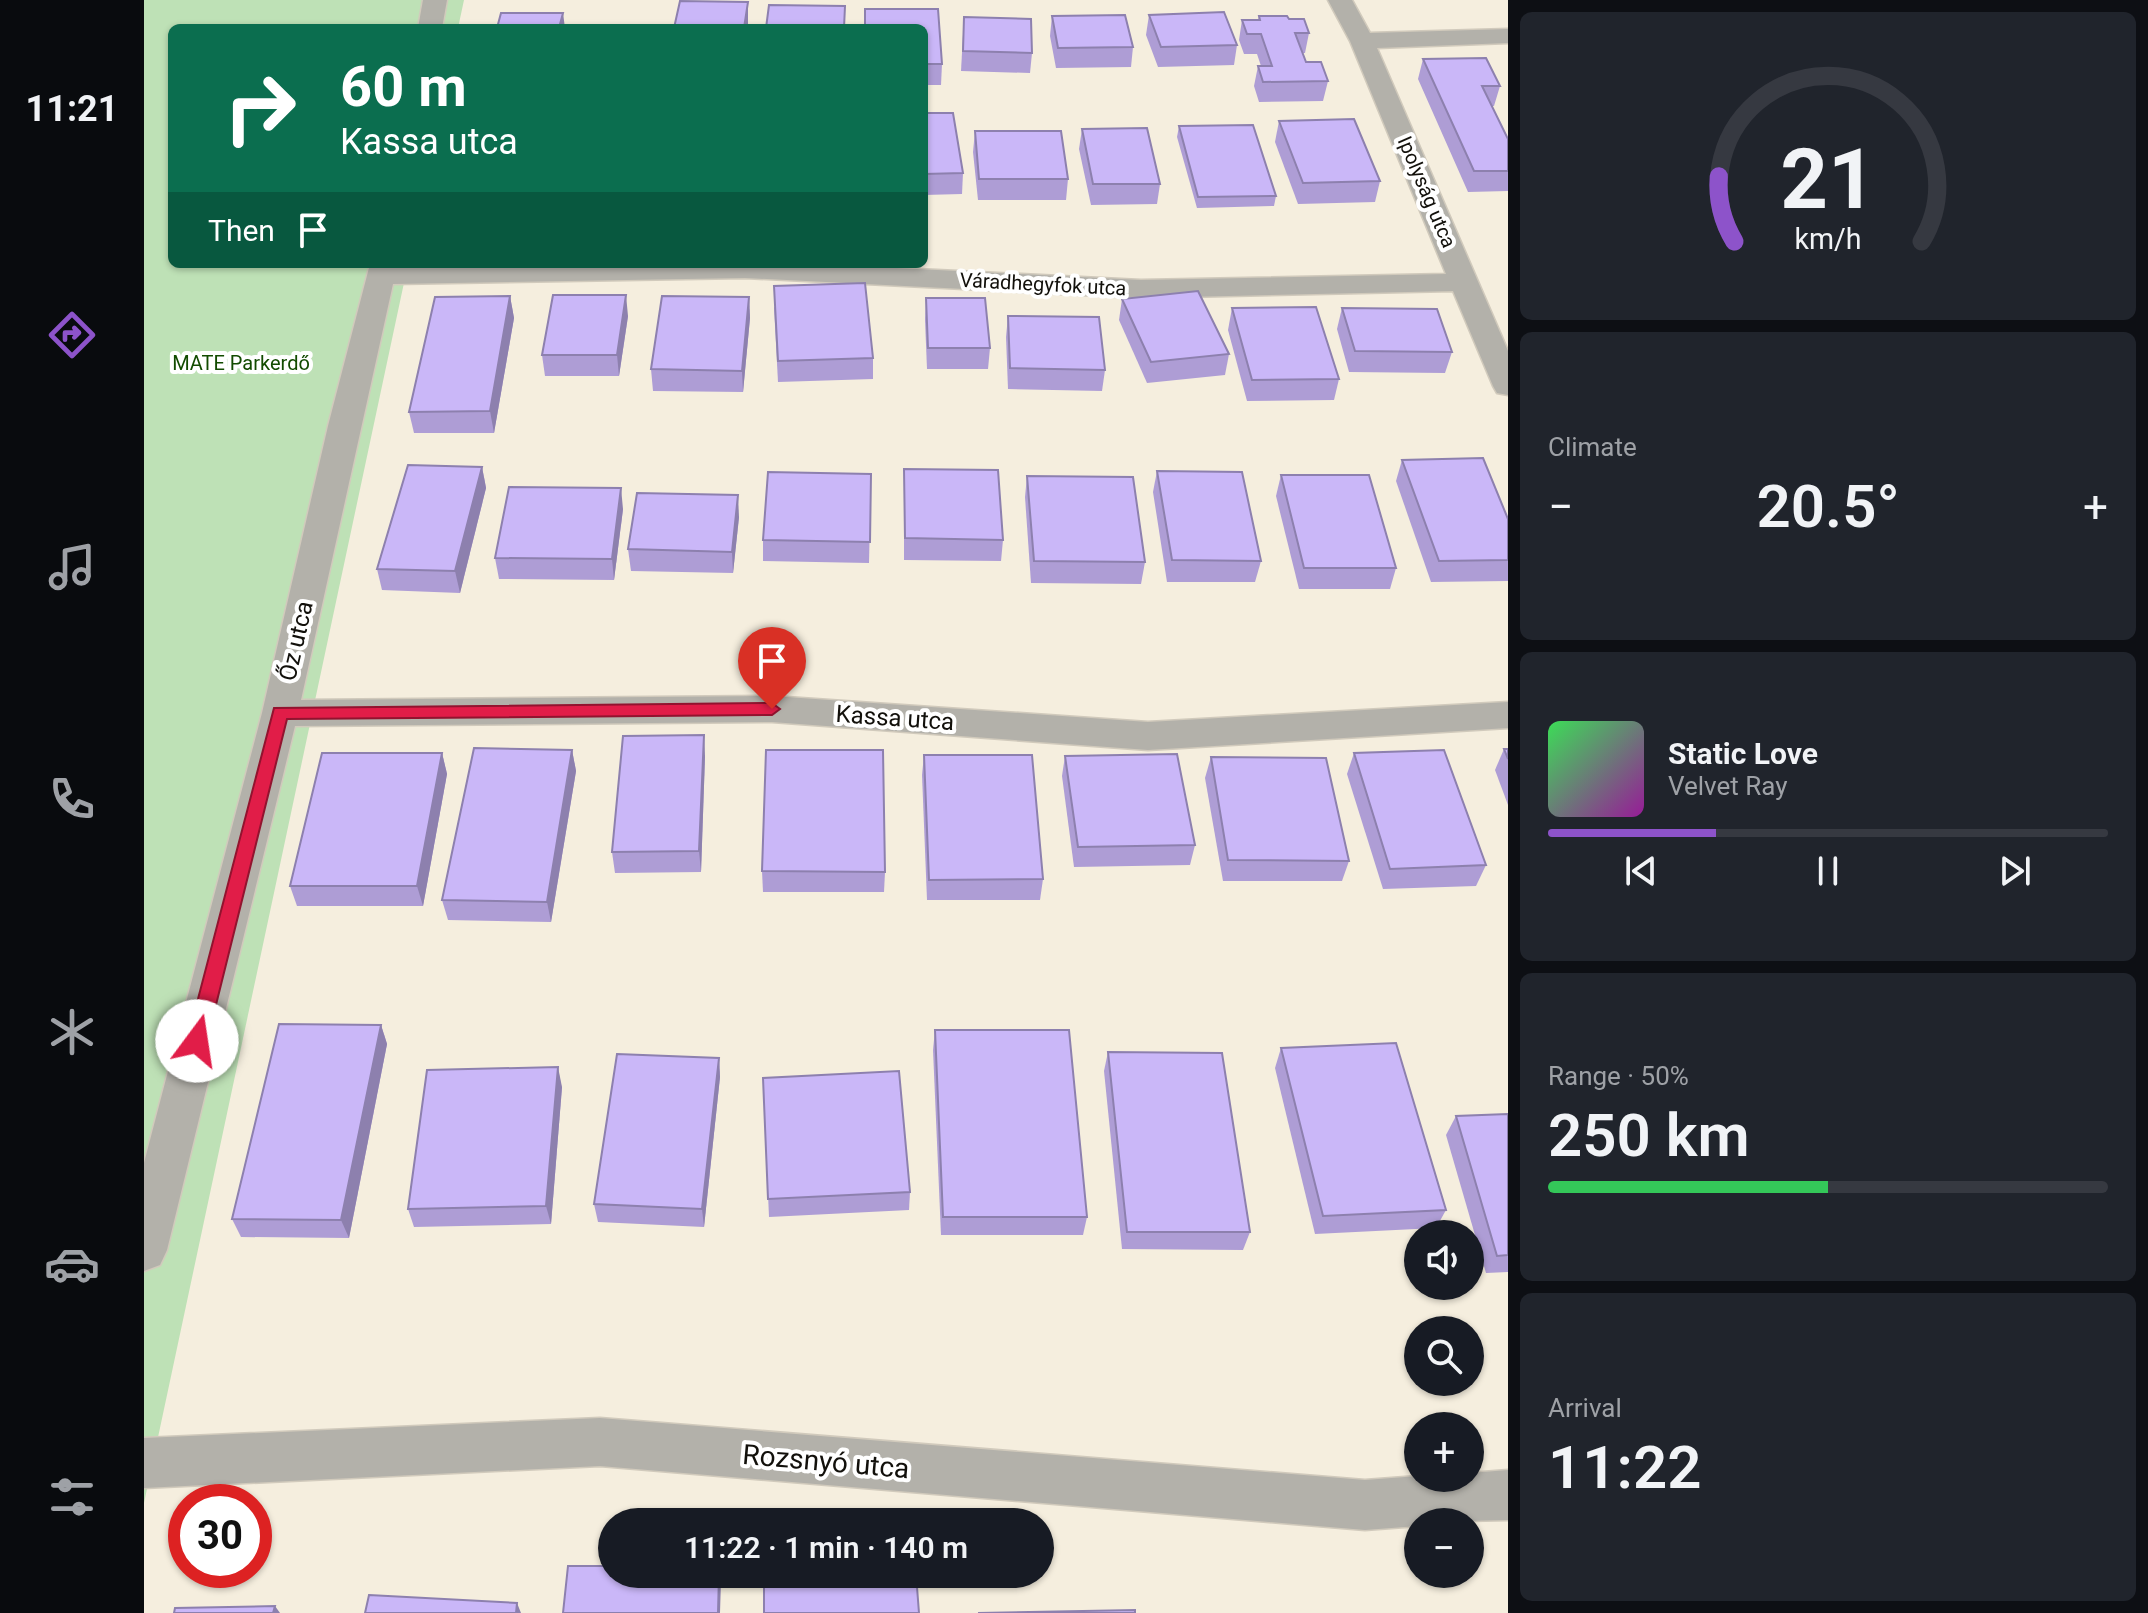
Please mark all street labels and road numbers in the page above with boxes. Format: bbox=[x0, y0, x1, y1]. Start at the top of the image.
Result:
street label: Ipolyság utca bbox=[1393, 133, 1461, 251]
street label: Váradhegyfok utca bbox=[959, 268, 1127, 300]
street label: Őz utca bbox=[273, 598, 319, 684]
street label: Kassa utca bbox=[835, 700, 955, 736]
street label: Rozsnyó utca bbox=[741, 1438, 911, 1485]

